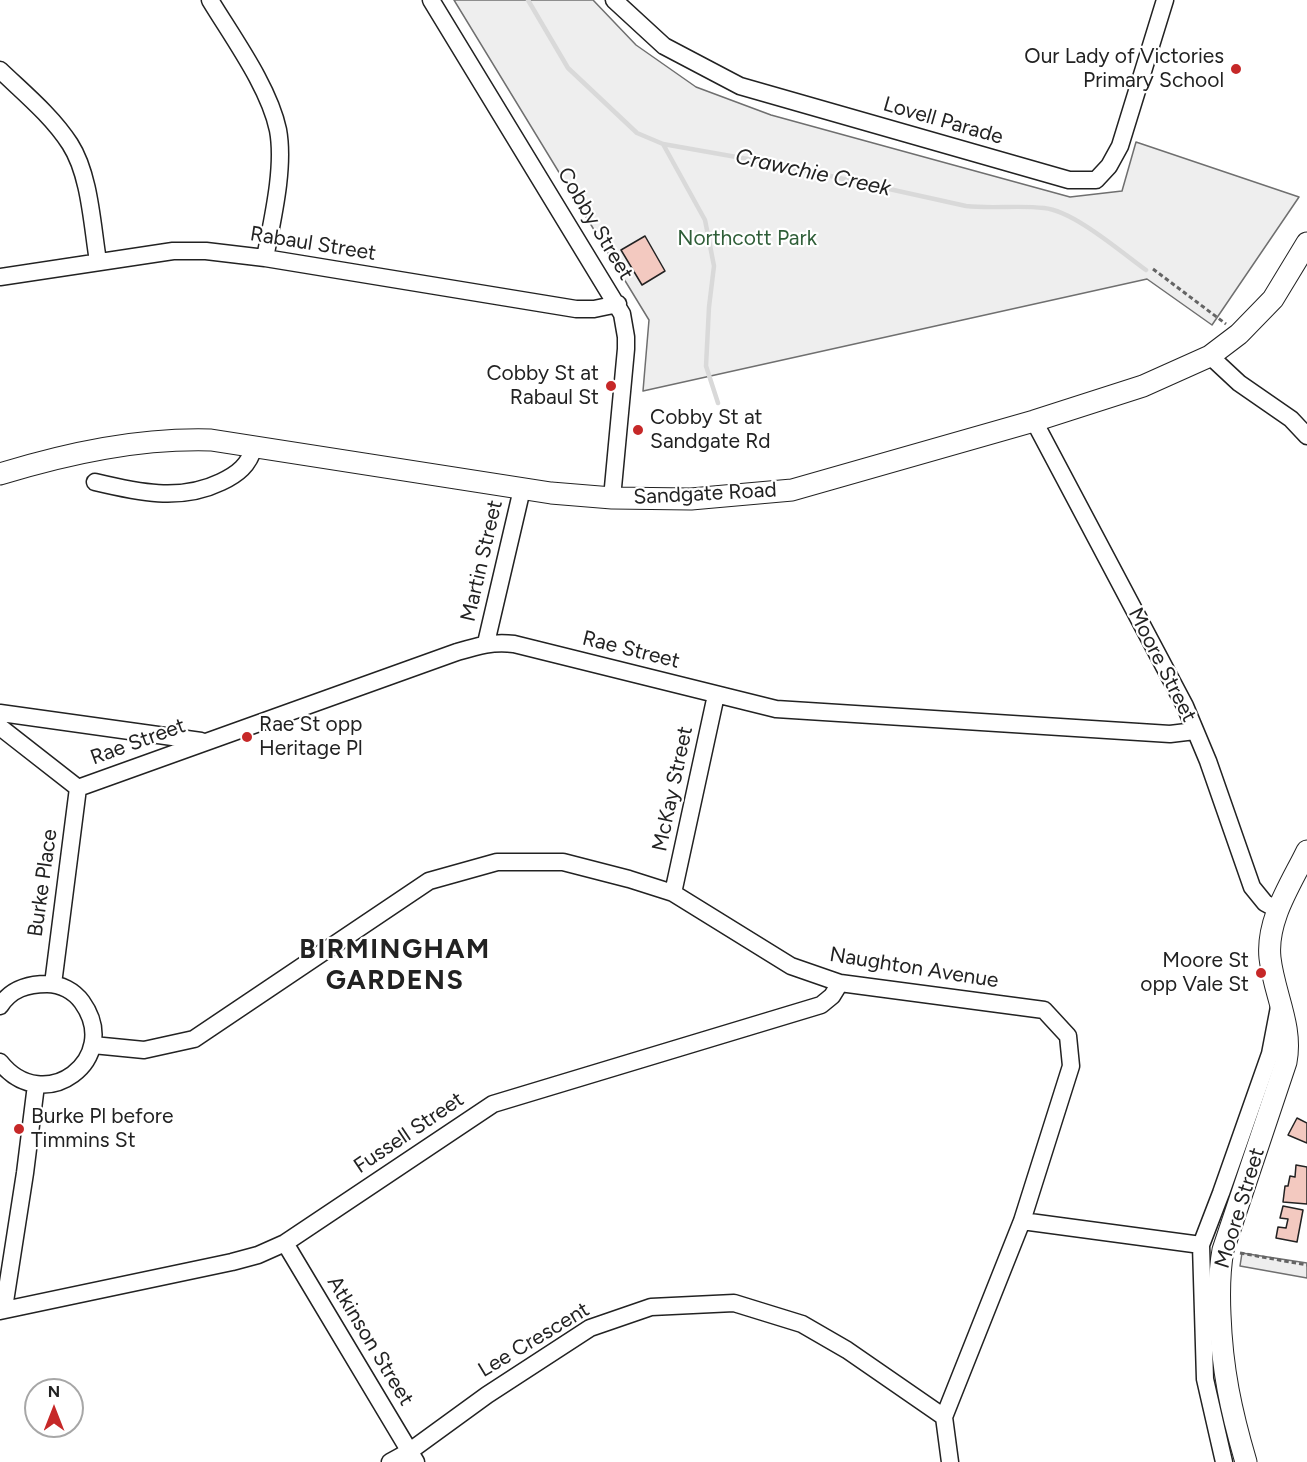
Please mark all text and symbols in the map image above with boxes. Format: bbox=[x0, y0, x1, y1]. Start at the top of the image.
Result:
place label: Our Lady of Victories Primary School bbox=[1024, 44, 1224, 94]
marker: Our Lady of Victories Primary School bbox=[1229, 62, 1243, 76]
street label: Lovell Parade bbox=[880, 92, 1006, 150]
water label: Crawchie Creek bbox=[733, 144, 893, 202]
street label: Cobby Street bbox=[552, 163, 638, 285]
street label: Rabaul Street bbox=[248, 222, 378, 266]
park label: Northcott Park bbox=[677, 226, 817, 252]
place label: Cobby St at Rabaul St bbox=[486, 361, 599, 411]
marker: Cobby St at Rabaul St bbox=[604, 379, 618, 393]
place label: Cobby St at Sandgate Rd bbox=[650, 405, 771, 455]
marker: Cobby St at Sandgate Rd bbox=[631, 423, 645, 437]
street label: Sandgate Road bbox=[633, 478, 777, 510]
street label: Martin Street bbox=[456, 498, 508, 624]
street label: Moore Street bbox=[1122, 604, 1202, 726]
street label: Rae Street bbox=[580, 626, 682, 674]
place label: Rae St opp Heritage Pl bbox=[259, 712, 363, 762]
street label: Rae Street bbox=[87, 713, 189, 771]
street label: McKay Street bbox=[647, 724, 699, 854]
marker: Rae St opp Heritage Pl bbox=[240, 730, 254, 744]
street label: Burke Place bbox=[23, 827, 63, 939]
district label: BIRMINGHAM GARDENS bbox=[299, 934, 491, 997]
street label: Naughton Avenue bbox=[828, 942, 1000, 994]
place label: Moore St opp Vale St bbox=[1140, 948, 1249, 998]
marker: Moore St opp Vale St bbox=[1254, 966, 1268, 980]
street label: Fussell Street bbox=[349, 1087, 469, 1179]
place label: Burke Pl before Timmins St bbox=[31, 1104, 173, 1154]
marker: Burke Pl before Timmins St bbox=[12, 1122, 26, 1136]
street label: Moore Street bbox=[1210, 1145, 1270, 1271]
street label: Atkinson Street bbox=[321, 1272, 419, 1410]
street label: Lee Crescent bbox=[474, 1297, 594, 1383]
north arrow bbox=[24, 1378, 84, 1438]
text: N bbox=[48, 1382, 60, 1401]

